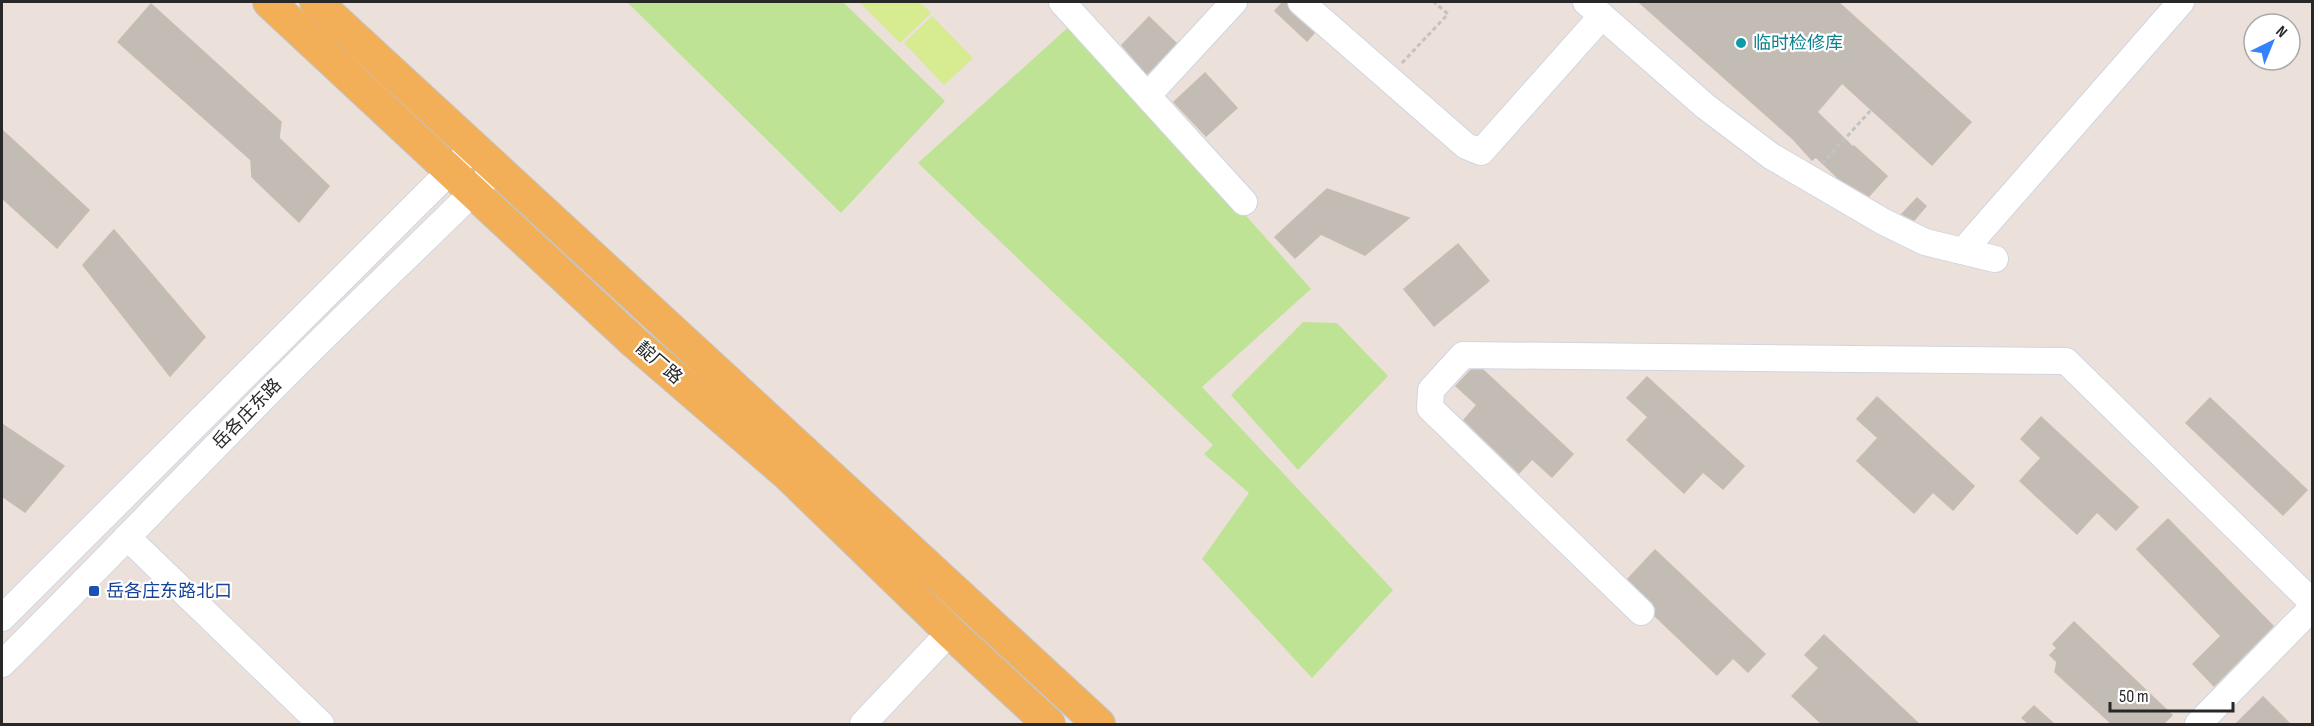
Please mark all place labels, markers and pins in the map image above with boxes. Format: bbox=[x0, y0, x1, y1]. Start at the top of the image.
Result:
place label: 临时检修库 bbox=[1753, 33, 1843, 54]
marker: 临时检修库 bbox=[1734, 36, 1748, 50]
place label: 岳各庄东路北口 bbox=[106, 581, 232, 602]
marker: 岳各庄东路北口 bbox=[87, 584, 101, 598]

